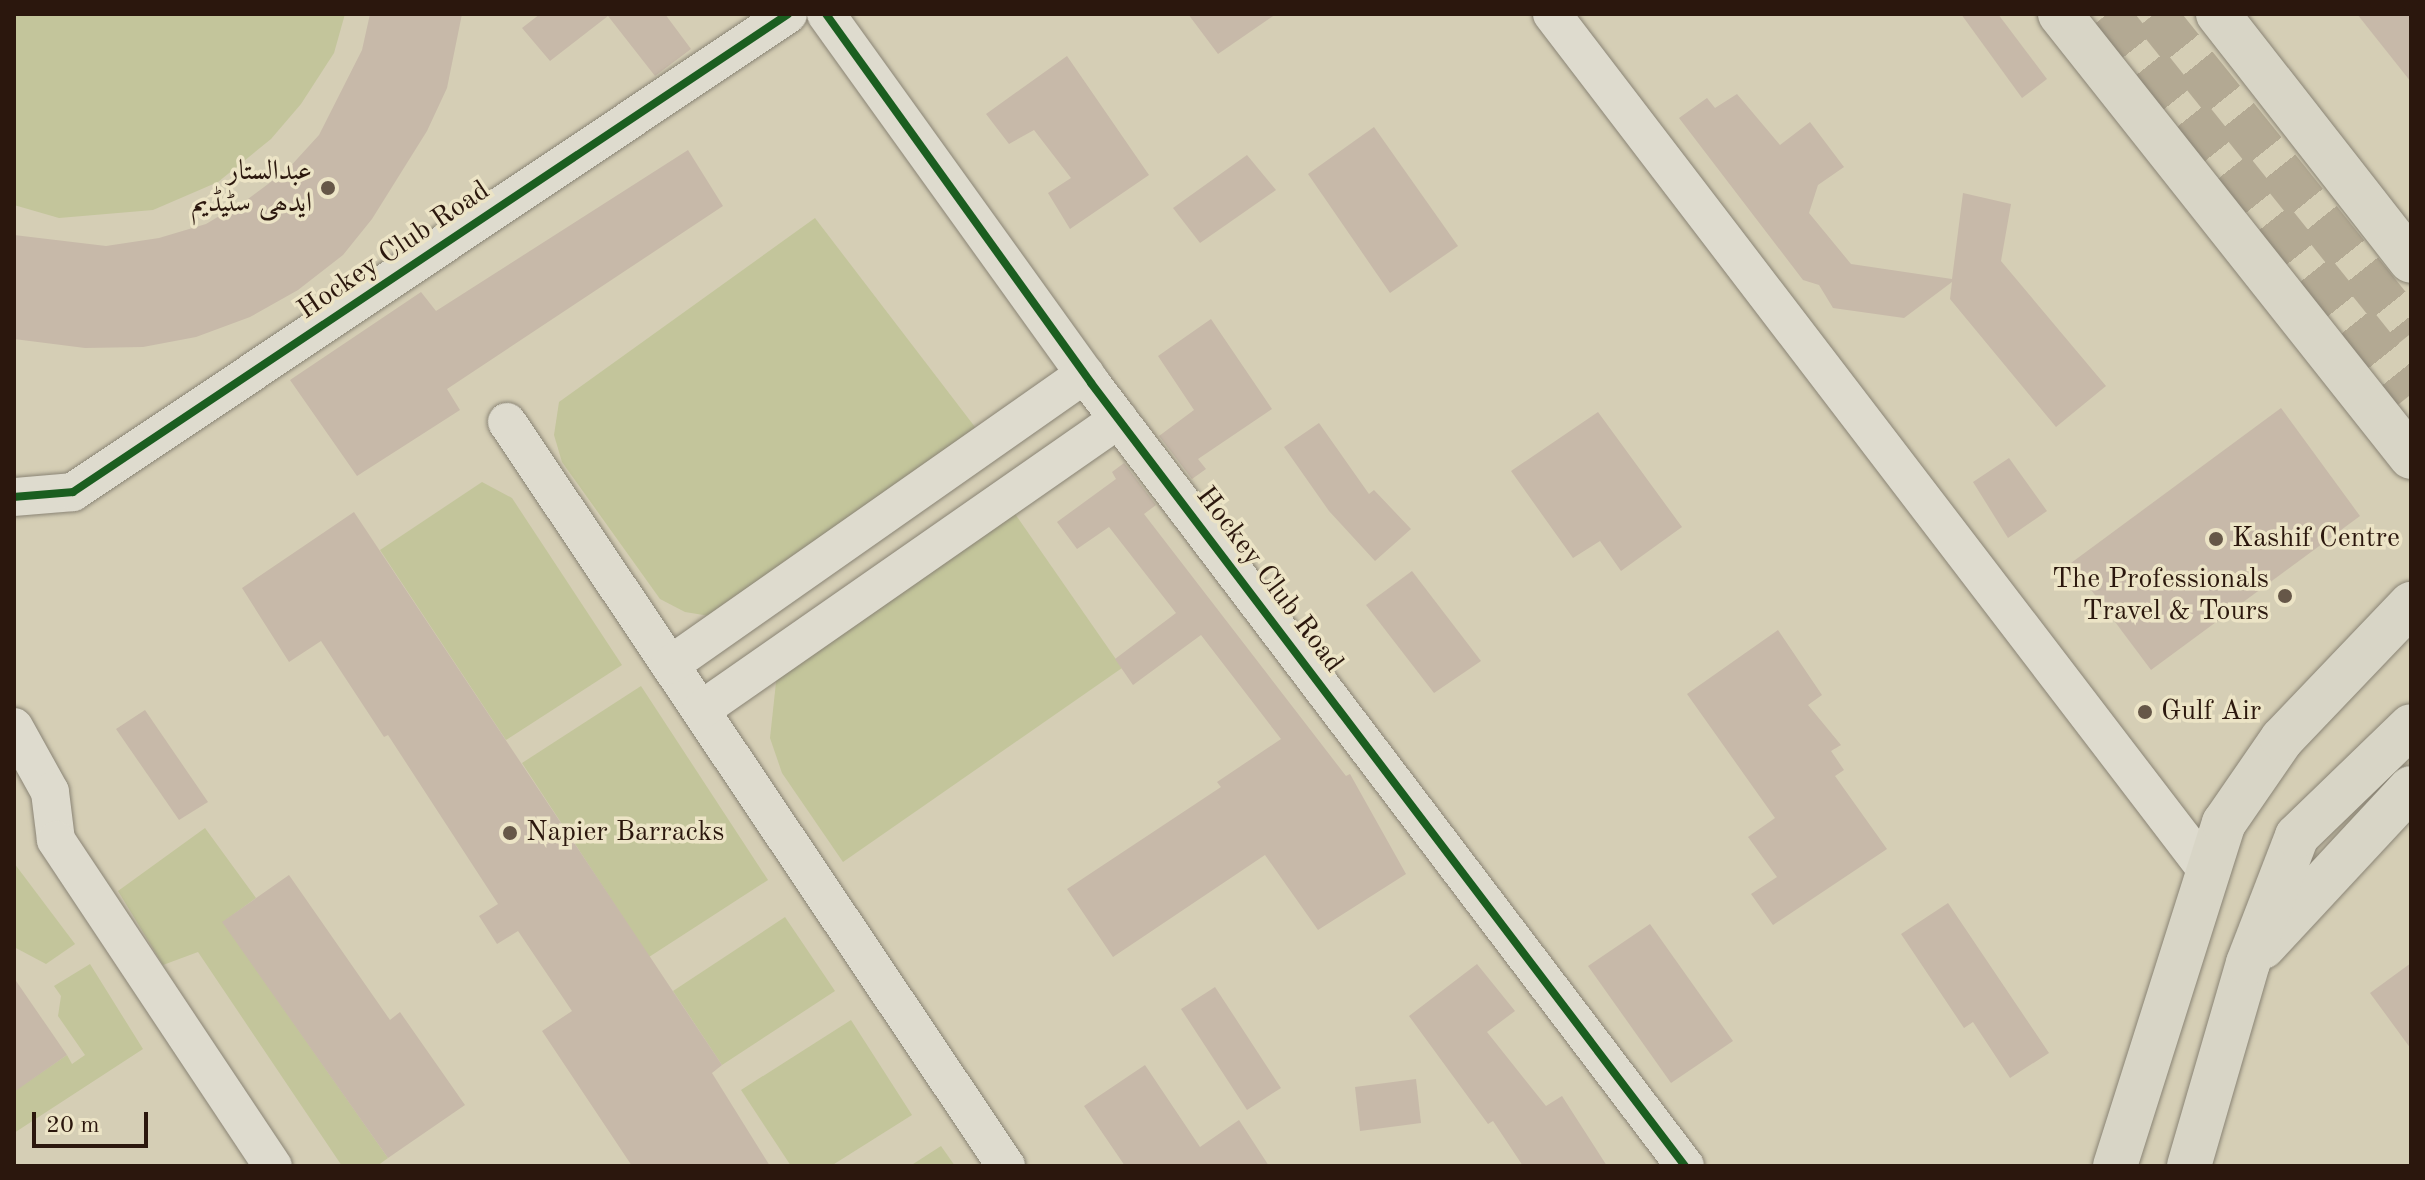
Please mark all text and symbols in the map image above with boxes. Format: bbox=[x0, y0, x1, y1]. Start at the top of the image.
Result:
place label: عبدالستار ایدھی سٹیڈیم bbox=[191, 155, 312, 221]
street label: Hockey Club Road bbox=[292, 174, 496, 328]
marker: عبدالستار ایدھی سٹیڈیم bbox=[319, 179, 337, 197]
street label: Hockey Club Road bbox=[1188, 480, 1350, 680]
place label: Kashif Centre bbox=[2232, 522, 2400, 556]
marker: Kashif Centre bbox=[2207, 530, 2225, 548]
place label: The Professionals Travel & Tours bbox=[2052, 563, 2269, 629]
marker: The Professionals Travel & Tours bbox=[2276, 587, 2294, 605]
place label: Gulf Air bbox=[2161, 695, 2261, 729]
marker: Gulf Air bbox=[2136, 703, 2154, 721]
place label: Napier Barracks bbox=[526, 816, 725, 850]
marker: Napier Barracks bbox=[501, 824, 519, 842]
scale bar bbox=[36, 1096, 152, 1146]
text: 20 m bbox=[46, 1114, 100, 1138]

